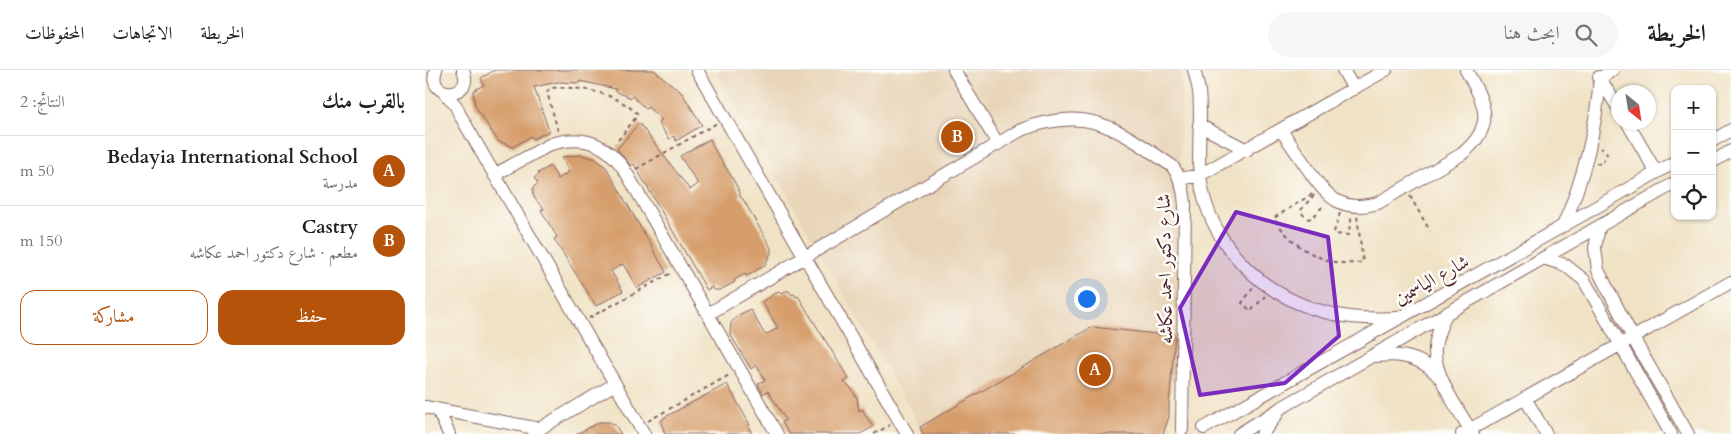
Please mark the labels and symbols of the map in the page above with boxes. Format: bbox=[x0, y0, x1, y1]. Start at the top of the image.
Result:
north arrow bbox=[1611, 85, 1656, 130]
pin: B bbox=[941, 118, 973, 156]
street label: شارع دكتور احمد عكاشه bbox=[1151, 194, 1181, 344]
street label: شارع الياسمين bbox=[1389, 249, 1475, 313]
your location bbox=[1074, 286, 1100, 312]
pin: A bbox=[1079, 351, 1111, 389]

